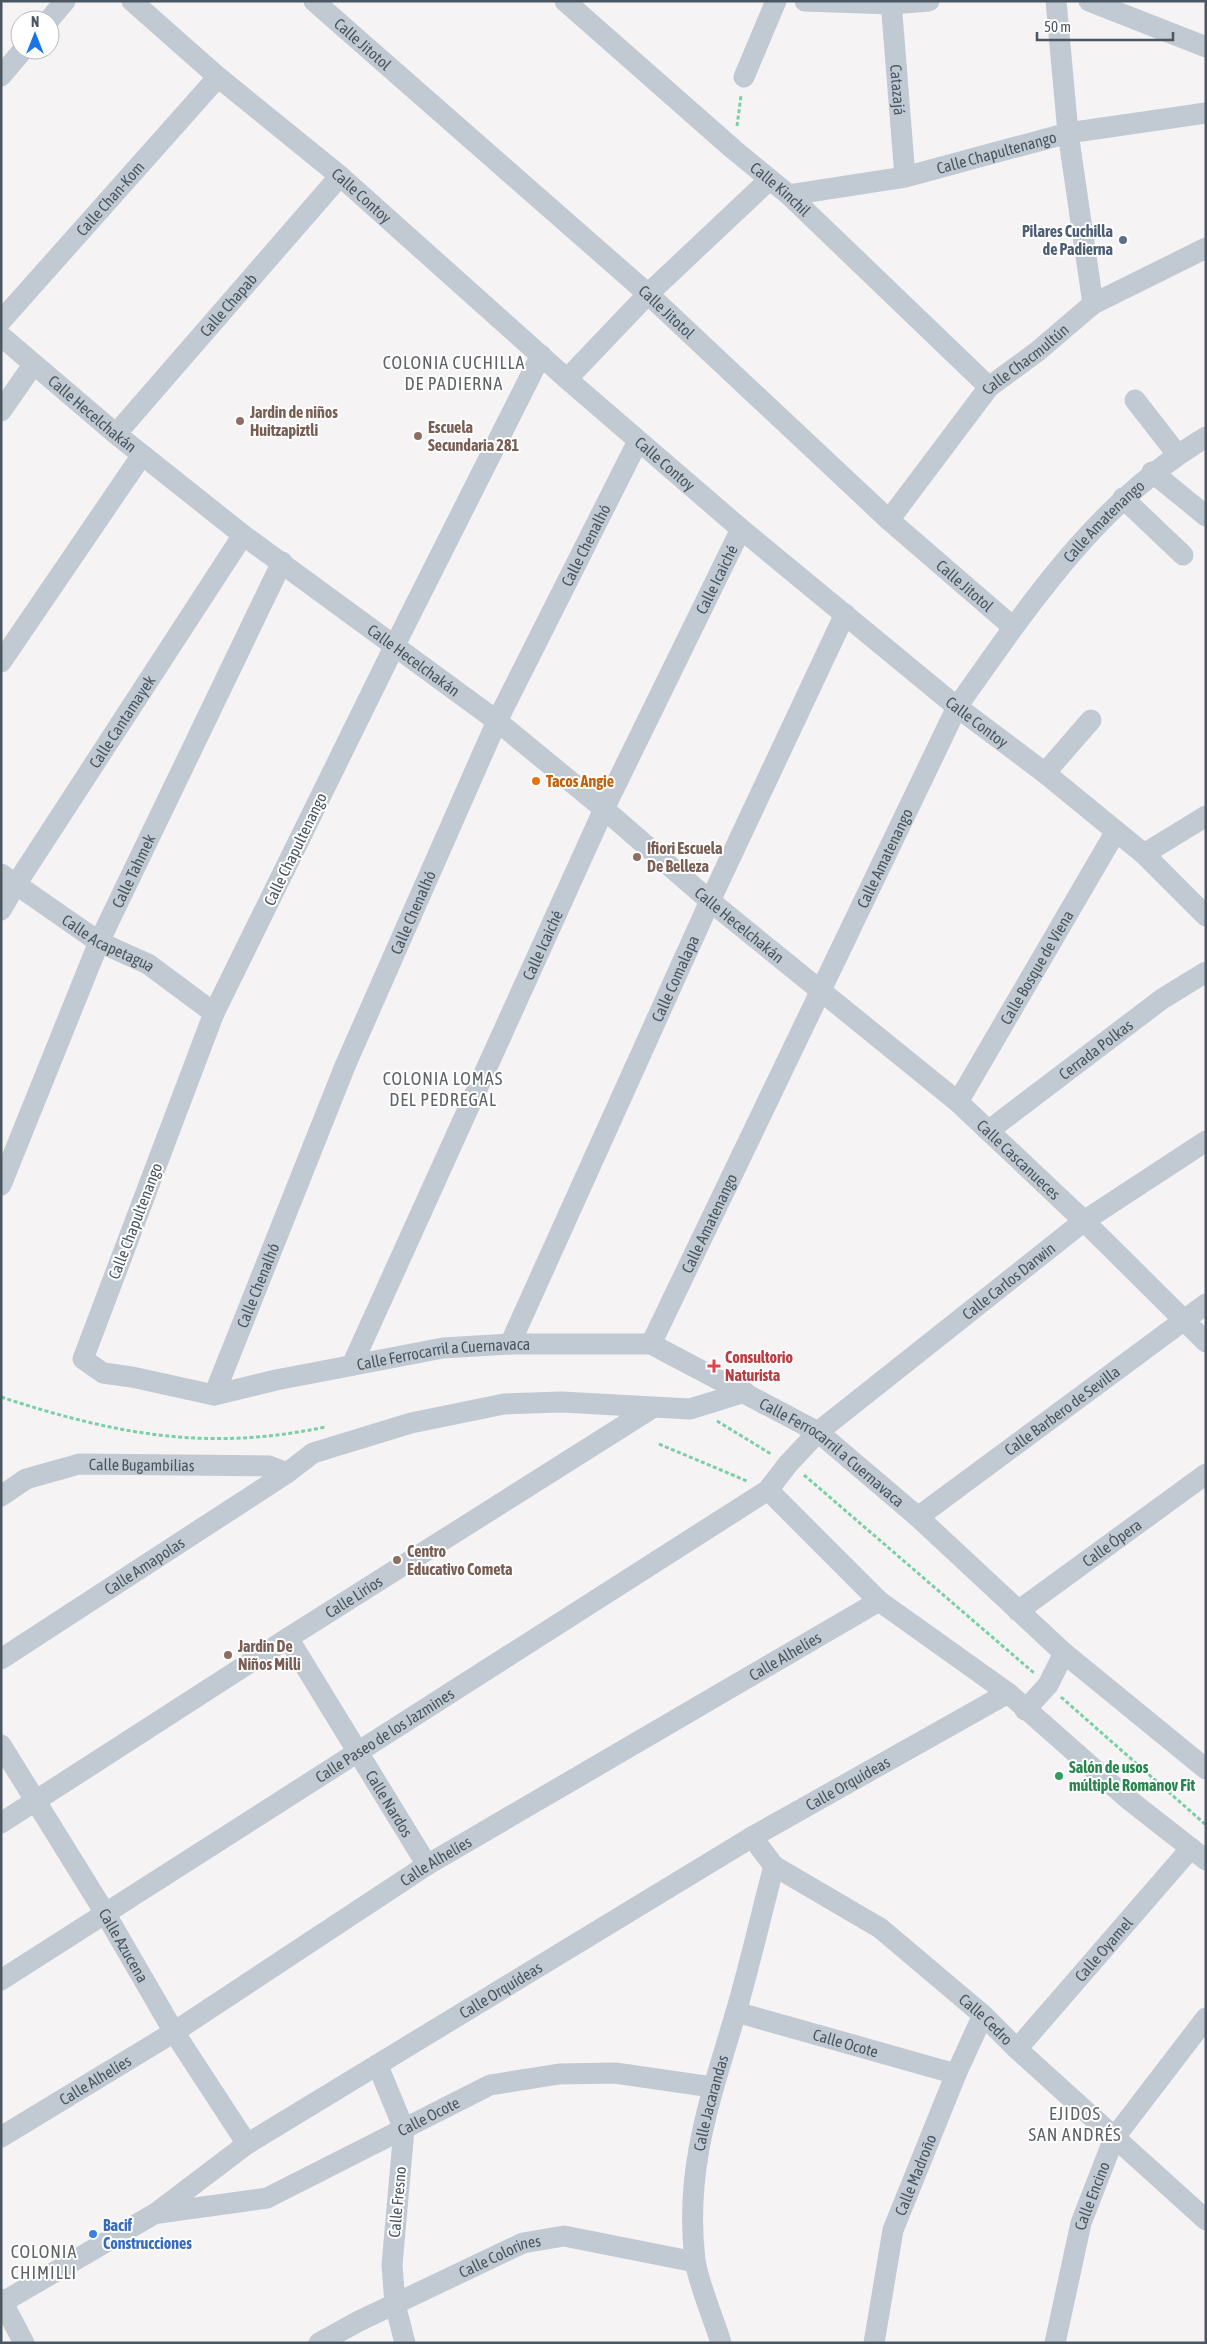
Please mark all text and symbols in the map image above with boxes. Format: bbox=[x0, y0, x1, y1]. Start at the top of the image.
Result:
north arrow bbox=[10, 10, 60, 60]
scale bar bbox=[1037, 10, 1173, 42]
text: N bbox=[31, 14, 39, 30]
street label: Calle Jitotol bbox=[331, 14, 395, 74]
text: 50 m bbox=[1044, 18, 1071, 35]
street label: Catazajá bbox=[887, 64, 909, 116]
street label: Calle Chapultenango bbox=[934, 128, 1058, 177]
street label: Calle Chan-Kom bbox=[72, 158, 148, 239]
street label: Calle Kinchil bbox=[747, 158, 815, 220]
street label: Calle Contoy bbox=[328, 164, 395, 228]
place label: Pilares Cuchilla de Padierna bbox=[1022, 222, 1113, 258]
marker: Pilares Cuchilla de Padierna bbox=[1117, 234, 1129, 246]
street label: Calle Chapab bbox=[196, 270, 260, 340]
street label: Calle Jitotol bbox=[635, 281, 699, 342]
street label: Calle Chacmultún bbox=[978, 320, 1072, 398]
district label: COLONIA CUCHILLA DE PADIERNA bbox=[383, 352, 525, 394]
street label: Calle Hecelchakán bbox=[45, 371, 140, 456]
place label: Jardin de niños Huitzapiztli bbox=[249, 403, 338, 439]
marker: Jardin de niños Huitzapiztli bbox=[234, 415, 246, 427]
place label: Escuela Secundaria 281 bbox=[428, 418, 519, 454]
marker: Escuela Secundaria 281 bbox=[412, 430, 424, 442]
street label: Calle Contoy bbox=[631, 433, 699, 495]
street label: Calle Amatenango bbox=[1059, 476, 1148, 566]
street label: Calle Chenalhó bbox=[557, 501, 614, 589]
street label: Calle Icaiché bbox=[692, 542, 741, 617]
street label: Calle Jitotol bbox=[933, 556, 998, 616]
street label: Calle Hecelchakán bbox=[364, 620, 463, 700]
street label: Calle Cantamayek bbox=[85, 672, 158, 771]
street label: Calle Contoy bbox=[942, 693, 1012, 752]
place label: Tacos Angie bbox=[546, 772, 614, 790]
marker: Tacos Angie bbox=[530, 775, 542, 787]
street label: Calle Chapultenango bbox=[260, 790, 331, 909]
street label: Calle Amatenango bbox=[853, 806, 916, 911]
street label: Calle Tahmek bbox=[108, 831, 159, 911]
place label: Ifiori Escuela De Belleza bbox=[647, 839, 722, 875]
marker: Ifiori Escuela De Belleza bbox=[631, 851, 643, 863]
street label: Calle Chenalhó bbox=[386, 868, 439, 957]
street label: Calle Hecelchakán bbox=[691, 883, 788, 966]
street label: Calle Icaiché bbox=[519, 907, 566, 983]
street label: Calle Bosque de Viena bbox=[996, 907, 1077, 1028]
street label: Calle Acapetagua bbox=[59, 910, 158, 975]
street label: Calle Comalapa bbox=[648, 932, 702, 1025]
street label: Cerrada Polkas bbox=[1055, 1015, 1136, 1083]
district label: COLONIA LOMAS DEL PEDREGAL bbox=[383, 1068, 503, 1110]
street label: Calle Cascanueces bbox=[974, 1116, 1064, 1203]
street label: Calle Chapultenango bbox=[105, 1160, 166, 1282]
street label: Calle Amatenango bbox=[678, 1171, 741, 1276]
street label: Calle Carlos Darwin bbox=[958, 1239, 1059, 1323]
street label: Calle Chenalhó bbox=[233, 1240, 283, 1330]
street label: Calle Ferrocarril a Cuernavaca bbox=[355, 1335, 530, 1373]
place label: Consultorio Naturista bbox=[725, 1348, 793, 1384]
marker: Consultorio Naturista bbox=[707, 1359, 721, 1373]
street label: Calle Barbero de Sevilla bbox=[1001, 1362, 1123, 1459]
street label: Calle Ferrocarril a Cuernavaca bbox=[757, 1394, 908, 1510]
street label: Calle Bugambilias bbox=[89, 1455, 195, 1475]
street label: Calle Ópera bbox=[1079, 1515, 1145, 1570]
street label: Calle Amapolas bbox=[101, 1533, 188, 1598]
place label: Centro Educativo Cometa bbox=[407, 1542, 512, 1578]
marker: Centro Educativo Cometa bbox=[391, 1554, 403, 1566]
street label: Calle Lirios bbox=[322, 1572, 386, 1621]
street label: Calle Alhelíes bbox=[746, 1628, 824, 1684]
place label: Jardin De Niños Milli bbox=[237, 1637, 301, 1673]
marker: Jardin De Niños Milli bbox=[222, 1649, 234, 1661]
street label: Calle Paseo de los Jazmines bbox=[312, 1684, 457, 1786]
street label: Calle Orquídeas bbox=[803, 1752, 893, 1814]
place label: Salón de usos múltiple Romanov Fit bbox=[1069, 1758, 1195, 1794]
street label: Calle Nardos bbox=[362, 1767, 417, 1840]
marker: Salón de usos múltiple Romanov Fit bbox=[1053, 1770, 1065, 1782]
street label: Calle Alhelíes bbox=[396, 1832, 475, 1889]
street label: Calle Azucena bbox=[95, 1905, 152, 1985]
street label: Calle Oyamel bbox=[1071, 1913, 1136, 1985]
street label: Calle Orquídeas bbox=[456, 1958, 546, 2022]
street label: Calle Cedro bbox=[956, 1990, 1016, 2048]
street label: Calle Ocote bbox=[811, 2025, 880, 2061]
street label: Calle Alhelíes bbox=[56, 2051, 134, 2108]
street label: Calle Jacarandas bbox=[690, 2052, 732, 2153]
street label: Calle Ocote bbox=[394, 2093, 462, 2139]
district label: EJIDOS SAN ANDRÉS bbox=[1028, 2103, 1122, 2145]
street label: Calle Madroño bbox=[891, 2132, 940, 2218]
street label: Calle Encino bbox=[1071, 2159, 1113, 2232]
street label: Calle Fresno bbox=[385, 2166, 409, 2238]
place label: Bacif Construcciones bbox=[103, 2216, 192, 2252]
marker: Bacif Construcciones bbox=[87, 2228, 99, 2240]
street label: Calle Colorines bbox=[456, 2231, 542, 2281]
district label: COLONIA CHIMILLI bbox=[11, 2241, 77, 2283]

